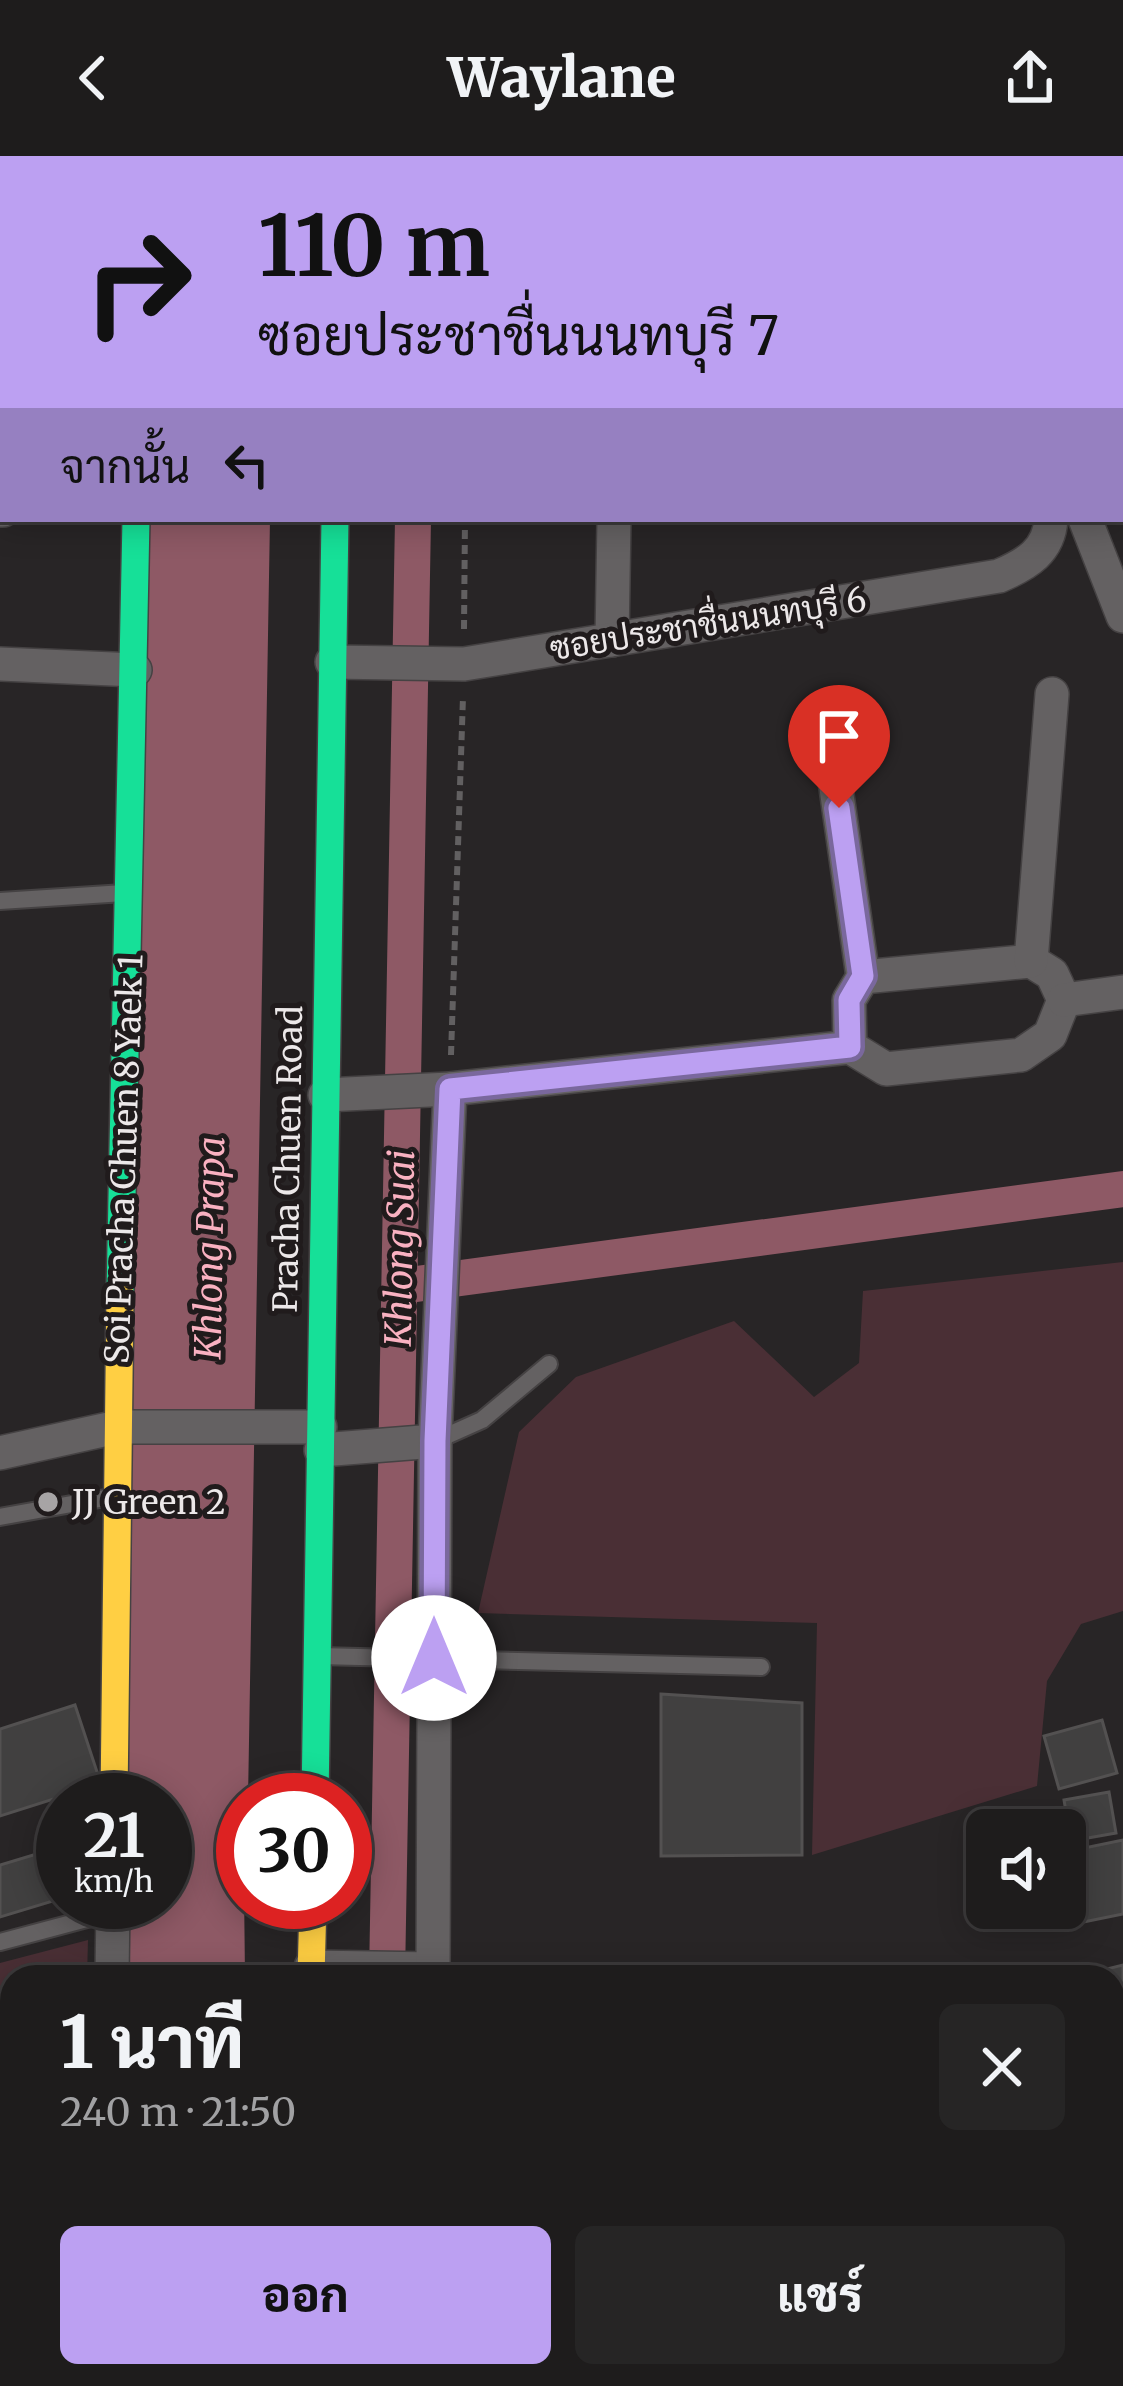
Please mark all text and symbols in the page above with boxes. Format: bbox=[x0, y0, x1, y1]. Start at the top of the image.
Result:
text: Waylane bbox=[447, 44, 676, 112]
icon: back bbox=[60, 45, 126, 111]
icon: share bbox=[997, 45, 1063, 111]
text: 110 m bbox=[258, 193, 490, 299]
icon: right bbox=[60, 204, 216, 360]
text: ซอยประชาชื่นนนทบุรี 7 bbox=[258, 302, 779, 370]
icon: left bbox=[214, 432, 280, 498]
text: จากนั้น bbox=[60, 439, 190, 495]
street label: ซอยประชาชื่นนนทบุรี 6 bbox=[546, 570, 869, 671]
pin bbox=[788, 685, 890, 808]
icon: arrive bbox=[806, 703, 872, 769]
street label: Soi Pracha Chuen 8 Yaek 1 bbox=[96, 953, 152, 1364]
street label: Pracha Chuen Road bbox=[265, 1005, 311, 1313]
water label: Khlong Prapa bbox=[186, 1136, 234, 1361]
water label: Khlong Suai bbox=[376, 1149, 424, 1348]
place label: JJ Green 2 bbox=[71, 1482, 226, 1523]
marker: JJ Green 2 bbox=[35, 1489, 61, 1515]
position arrow bbox=[371, 1595, 497, 1721]
speed limit sign: 30 bbox=[216, 1773, 372, 1929]
text: 21 bbox=[83, 1798, 145, 1873]
map controls bbox=[966, 1809, 1086, 1929]
button: sound bbox=[966, 1809, 1086, 1929]
text: km/h bbox=[74, 1862, 154, 1900]
text: 1 นาที bbox=[60, 1997, 244, 2088]
button: close bbox=[939, 2004, 1065, 2130]
text: 240 m · 21:50 bbox=[60, 2088, 296, 2137]
button: ออก bbox=[60, 2226, 551, 2364]
button: แชร์ bbox=[575, 2226, 1065, 2364]

